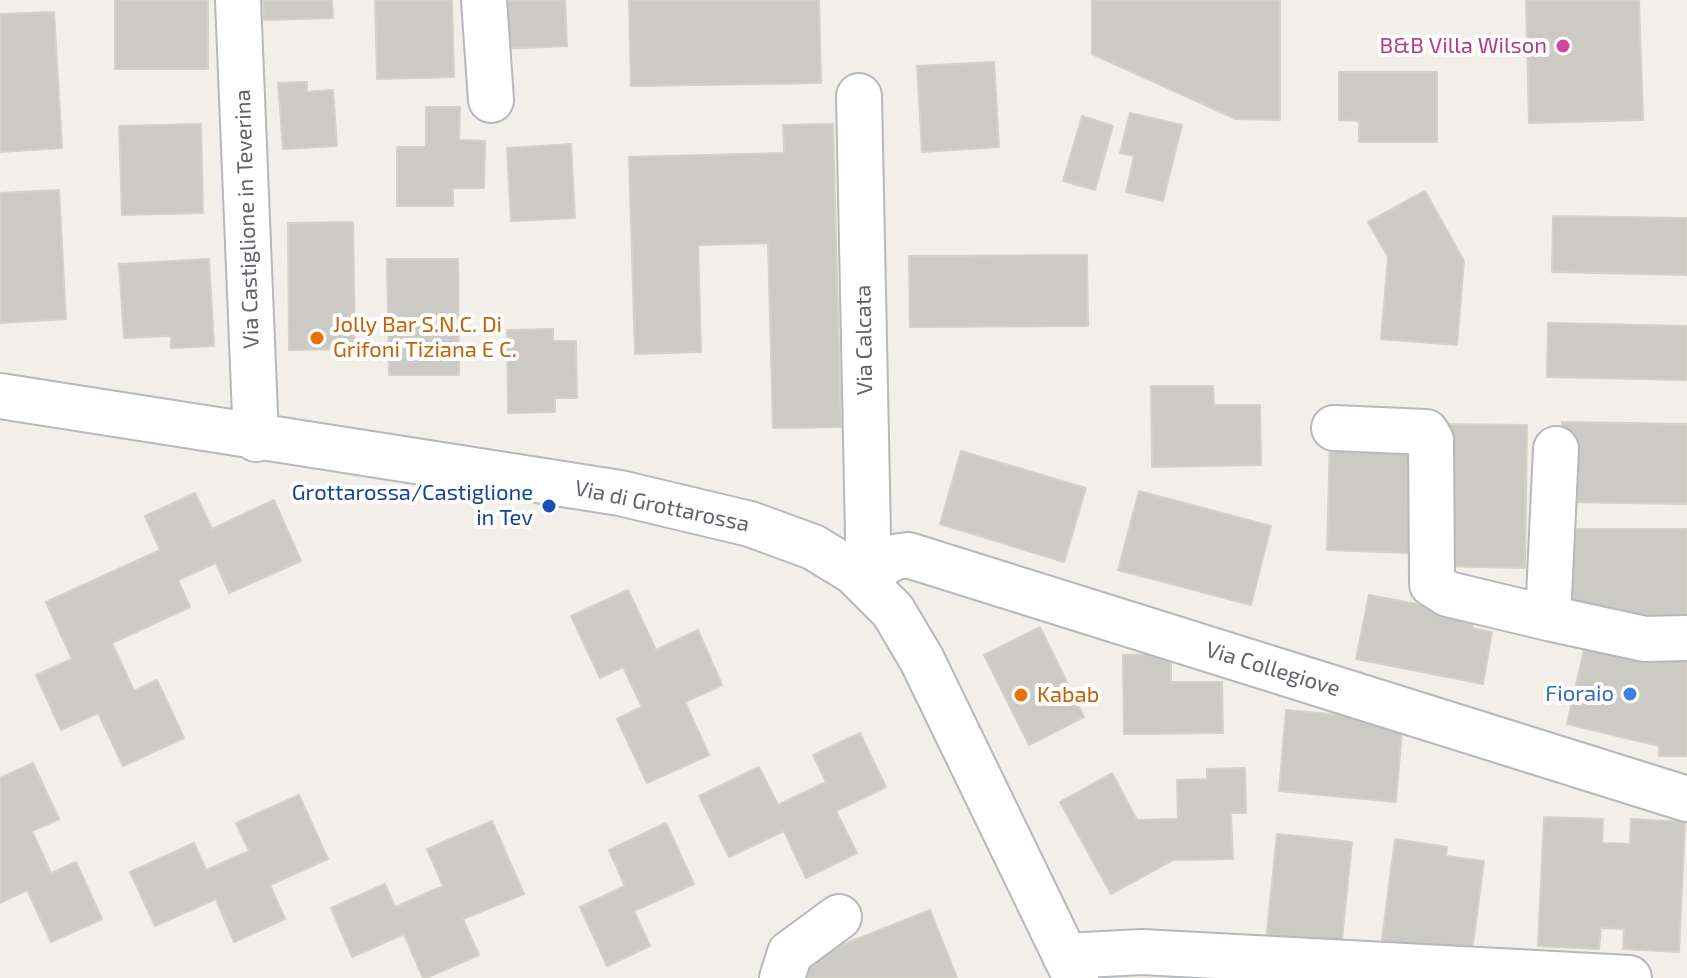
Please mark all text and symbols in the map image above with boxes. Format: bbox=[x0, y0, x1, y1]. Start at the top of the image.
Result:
place label: B&B Villa Wilson bbox=[1380, 33, 1547, 59]
marker: B&B Villa Wilson bbox=[1554, 37, 1572, 55]
street label: Via Castiglione in Teverina bbox=[229, 89, 265, 349]
street label: Via Calcata bbox=[850, 285, 878, 395]
place label: Jolly Bar S.N.C. Di Grifoni Tiziana E C. bbox=[333, 312, 516, 364]
marker: Jolly Bar S.N.C. Di Grifoni Tiziana E C. bbox=[308, 329, 326, 347]
street label: Via di Grottarossa bbox=[572, 475, 752, 537]
place label: Grottarossa/Castiglione in Tev bbox=[292, 480, 533, 532]
marker: Grottarossa/Castiglione in Tev bbox=[540, 497, 558, 515]
street label: Via Collegiove bbox=[1203, 636, 1343, 702]
place label: Fioraio bbox=[1545, 681, 1614, 707]
place label: Kabab bbox=[1037, 682, 1099, 708]
marker: Fioraio bbox=[1621, 685, 1639, 703]
marker: Kabab bbox=[1012, 686, 1030, 704]

